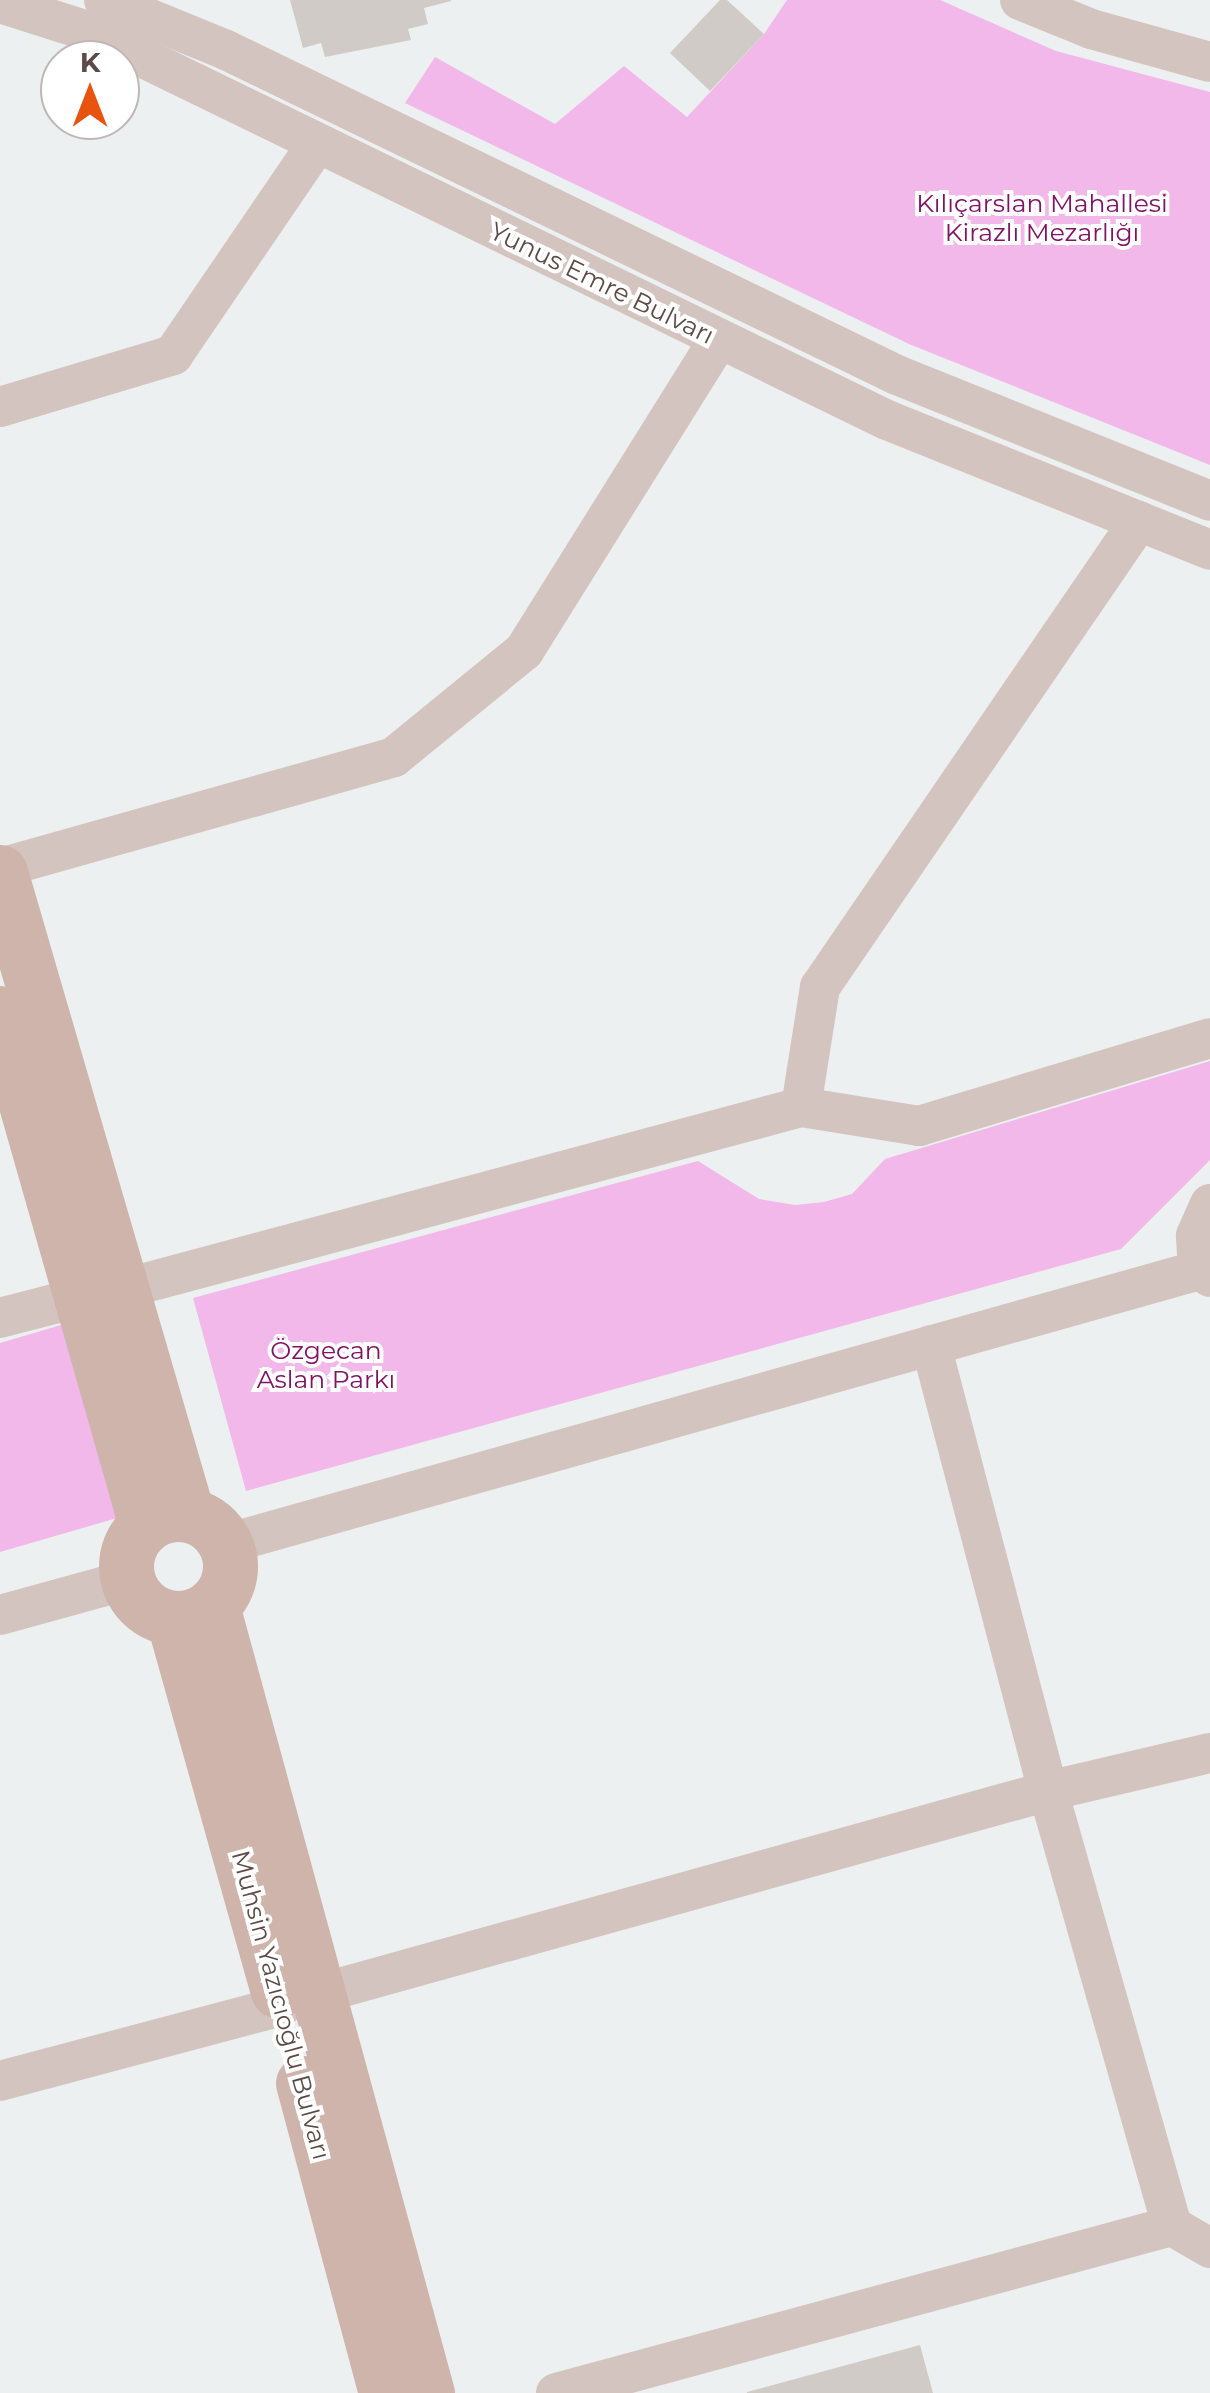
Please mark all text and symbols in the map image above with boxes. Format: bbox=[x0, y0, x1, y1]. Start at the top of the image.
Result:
north arrow bbox=[40, 40, 140, 140]
text: K bbox=[80, 45, 100, 79]
park label: Kılıçarslan Mahallesi Kirazlı Mezarlığı bbox=[916, 189, 1168, 248]
street label: Yunus Emre Bulvarı bbox=[485, 216, 719, 350]
park label: Özgecan Aslan Parkı bbox=[257, 1336, 395, 1395]
street label: Muhsin Yazıcıoğlu Bulvarı bbox=[225, 1847, 337, 2163]

